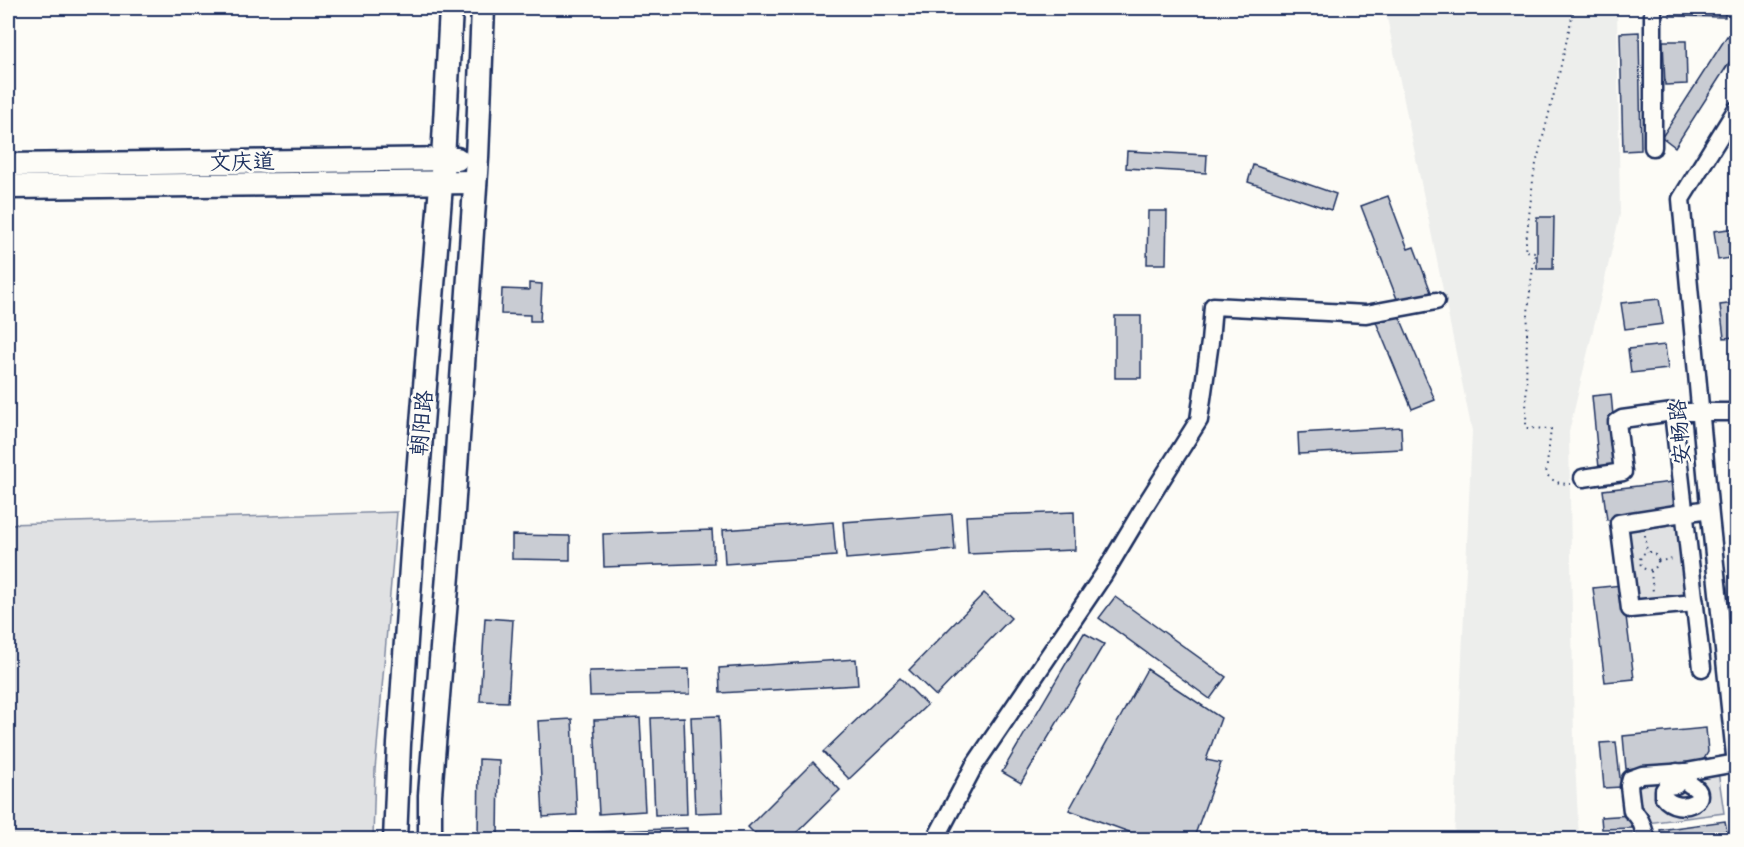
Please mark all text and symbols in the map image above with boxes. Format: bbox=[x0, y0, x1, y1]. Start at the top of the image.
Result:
street label: 文庆道 bbox=[209, 148, 275, 176]
street label: 朝阳路 bbox=[406, 389, 438, 457]
street label: 安畅路 bbox=[1664, 398, 1696, 466]

